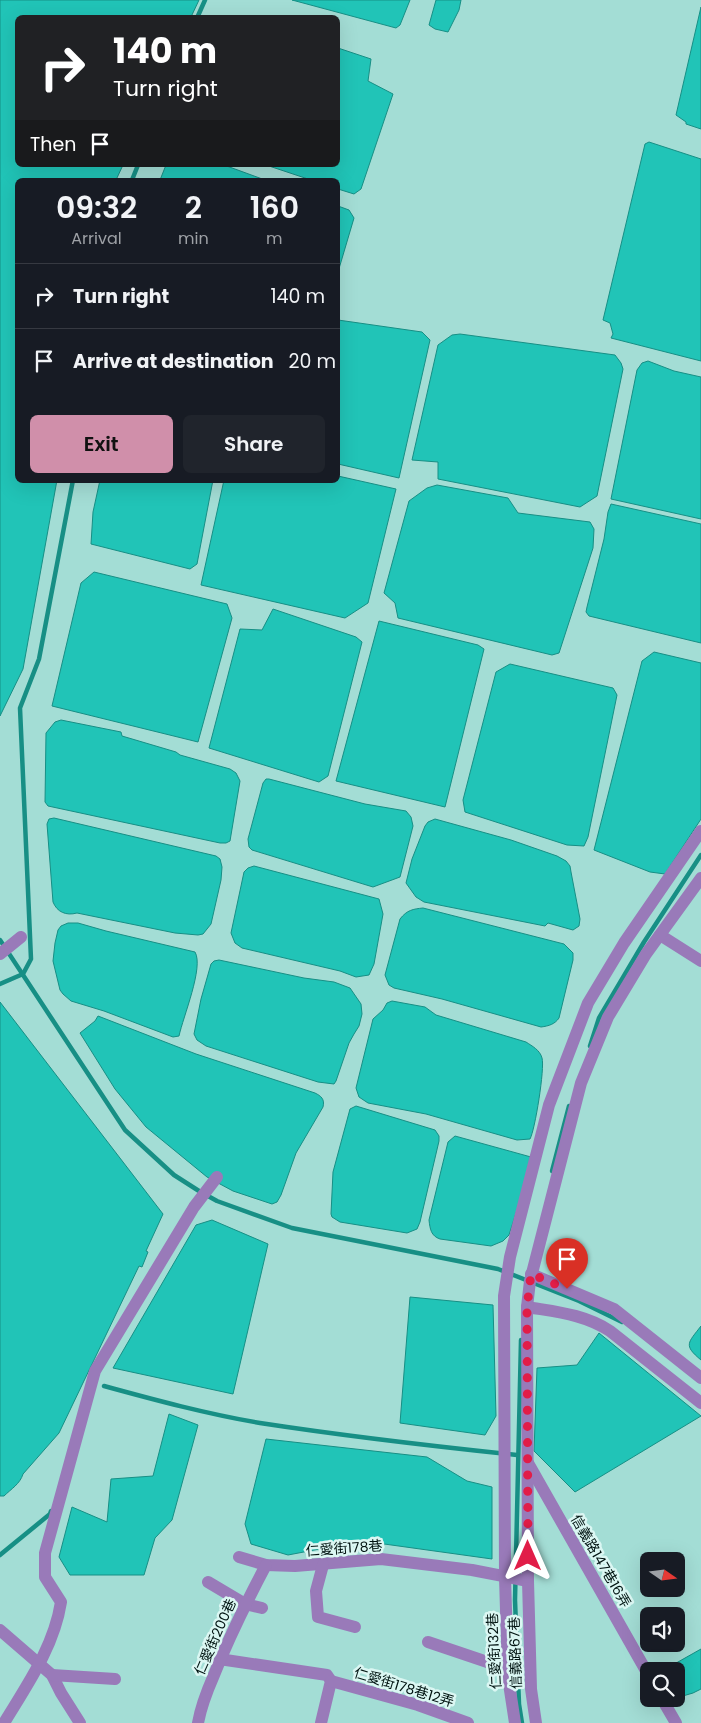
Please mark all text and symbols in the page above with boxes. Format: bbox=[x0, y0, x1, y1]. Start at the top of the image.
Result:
text: 140 m bbox=[113, 26, 217, 75]
icon: right bbox=[30, 35, 95, 100]
text: Turn right bbox=[113, 73, 218, 104]
icon: arrive bbox=[86, 130, 114, 158]
text: Then bbox=[30, 131, 76, 158]
text: 09:32 bbox=[56, 186, 137, 229]
text: 2 bbox=[185, 186, 202, 229]
text: 160 bbox=[250, 186, 299, 229]
text: Arrival bbox=[71, 227, 122, 250]
text: min bbox=[178, 227, 209, 250]
text: m bbox=[266, 227, 283, 250]
icon: right bbox=[30, 282, 58, 310]
text: Turn right bbox=[73, 283, 169, 310]
text: 140 m bbox=[270, 283, 325, 310]
icon: arrive bbox=[30, 347, 58, 375]
text: Arrive at destination bbox=[73, 348, 274, 375]
text: 20 m bbox=[289, 348, 336, 375]
button: Exit bbox=[30, 415, 173, 473]
button: Share bbox=[183, 415, 325, 473]
pin bbox=[546, 1238, 588, 1289]
icon: arrive bbox=[553, 1245, 581, 1273]
street label: 信義路147巷16弄 bbox=[566, 1511, 636, 1611]
position arrow bbox=[501, 1529, 553, 1581]
street label: 仁愛街178巷 bbox=[305, 1535, 383, 1561]
north arrow bbox=[640, 1552, 685, 1598]
map controls bbox=[640, 1552, 685, 1707]
street label: 仁愛街200巷 bbox=[189, 1596, 241, 1678]
button: sound bbox=[640, 1607, 685, 1652]
street label: 仁愛街132巷 bbox=[482, 1612, 506, 1690]
street label: 信義路67巷 bbox=[504, 1616, 526, 1690]
street label: 仁愛街178巷12弄 bbox=[352, 1662, 456, 1712]
button: search bbox=[640, 1662, 685, 1707]

